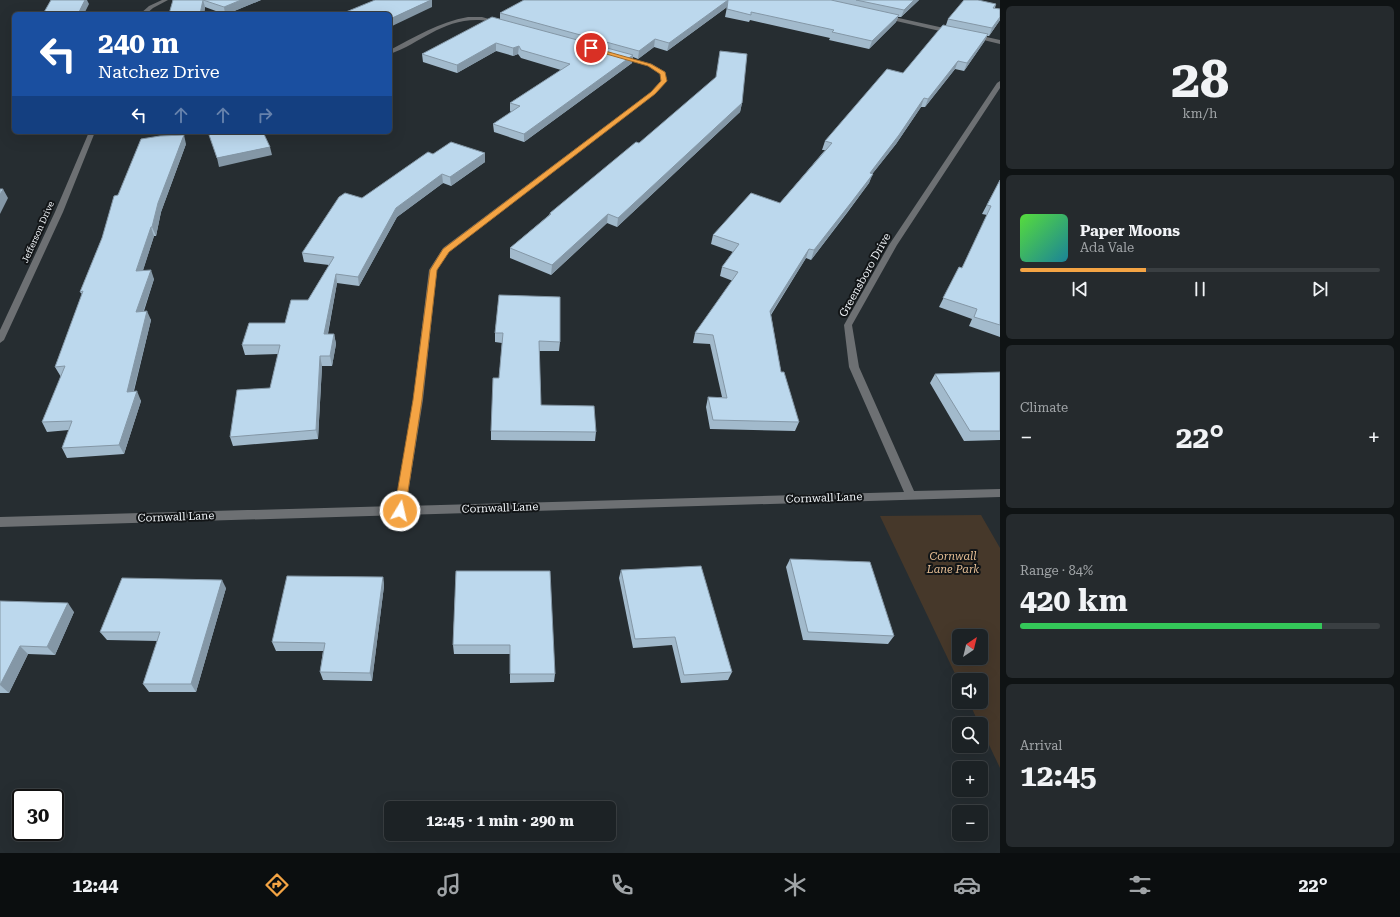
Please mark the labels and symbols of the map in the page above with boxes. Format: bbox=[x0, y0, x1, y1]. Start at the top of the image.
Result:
pin bbox=[574, 31, 608, 65]
street label: Jefferson Drive bbox=[20, 200, 56, 264]
street label: Greensboro Drive bbox=[837, 231, 893, 319]
position arrow bbox=[379, 490, 421, 532]
street label: Cornwall Lane bbox=[785, 490, 863, 506]
street label: Cornwall Lane bbox=[461, 500, 539, 516]
street label: Cornwall Lane bbox=[137, 509, 215, 525]
park label: Cornwall Lane Park bbox=[926, 550, 979, 576]
north arrow bbox=[952, 629, 988, 665]
speed limit sign: 30 bbox=[12, 789, 64, 841]

